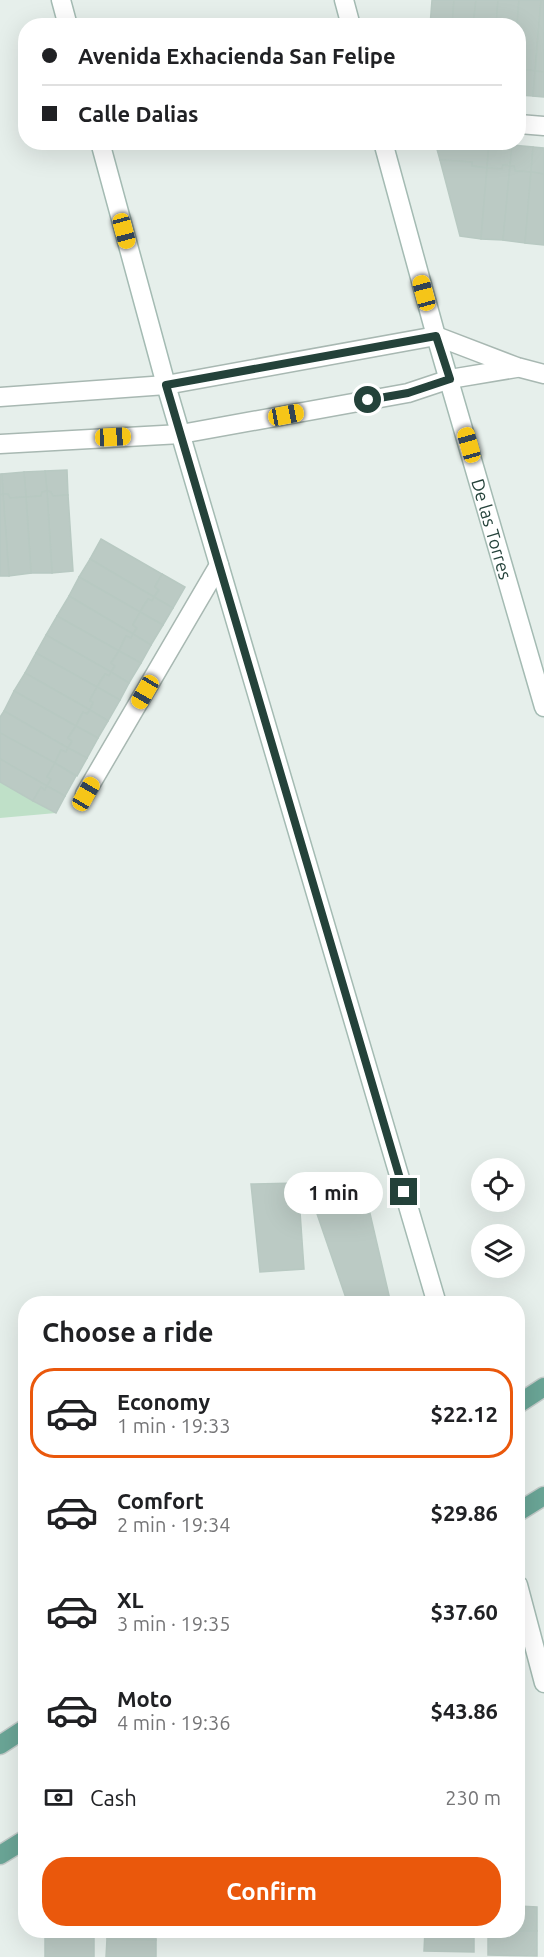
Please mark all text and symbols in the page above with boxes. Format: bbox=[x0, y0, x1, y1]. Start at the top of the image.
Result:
text: Avenida Exhacienda San Felipe bbox=[78, 43, 396, 68]
text: Calle Dalias bbox=[78, 101, 199, 126]
car bbox=[111, 211, 137, 251]
car bbox=[411, 273, 437, 313]
route start bbox=[354, 386, 381, 413]
car bbox=[267, 403, 305, 427]
car bbox=[455, 425, 483, 465]
car bbox=[95, 427, 131, 447]
street label: De las Torres bbox=[468, 476, 516, 582]
car bbox=[128, 672, 162, 712]
car bbox=[69, 774, 103, 814]
map controls bbox=[471, 1158, 525, 1278]
button: locate bbox=[471, 1158, 525, 1212]
callout: 1 min bbox=[284, 1171, 383, 1213]
route end bbox=[390, 1178, 417, 1205]
text: 1 min bbox=[308, 1181, 359, 1204]
button: layers bbox=[471, 1224, 525, 1278]
text: Choose a ride bbox=[42, 1317, 214, 1347]
icon: car bbox=[45, 1386, 99, 1440]
text: Economy bbox=[117, 1389, 210, 1414]
text: $22.12 bbox=[431, 1401, 498, 1426]
text: 1 min · 19:33 bbox=[117, 1414, 231, 1437]
icon: car bbox=[45, 1485, 99, 1539]
text: Comfort bbox=[117, 1488, 204, 1513]
text: $29.86 bbox=[431, 1500, 498, 1525]
text: 2 min · 19:34 bbox=[117, 1513, 231, 1536]
icon: car bbox=[45, 1584, 99, 1638]
text: XL bbox=[117, 1587, 144, 1612]
text: $37.60 bbox=[431, 1599, 498, 1624]
text: 3 min · 19:35 bbox=[117, 1612, 231, 1635]
icon: car bbox=[45, 1683, 99, 1737]
text: Moto bbox=[117, 1686, 172, 1711]
text: $43.86 bbox=[431, 1698, 498, 1723]
text: 4 min · 19:36 bbox=[117, 1711, 231, 1734]
icon: cash bbox=[42, 1781, 75, 1814]
text: Cash bbox=[90, 1785, 137, 1810]
text: 230 m bbox=[445, 1786, 501, 1809]
button: Confirm bbox=[42, 1857, 501, 1926]

